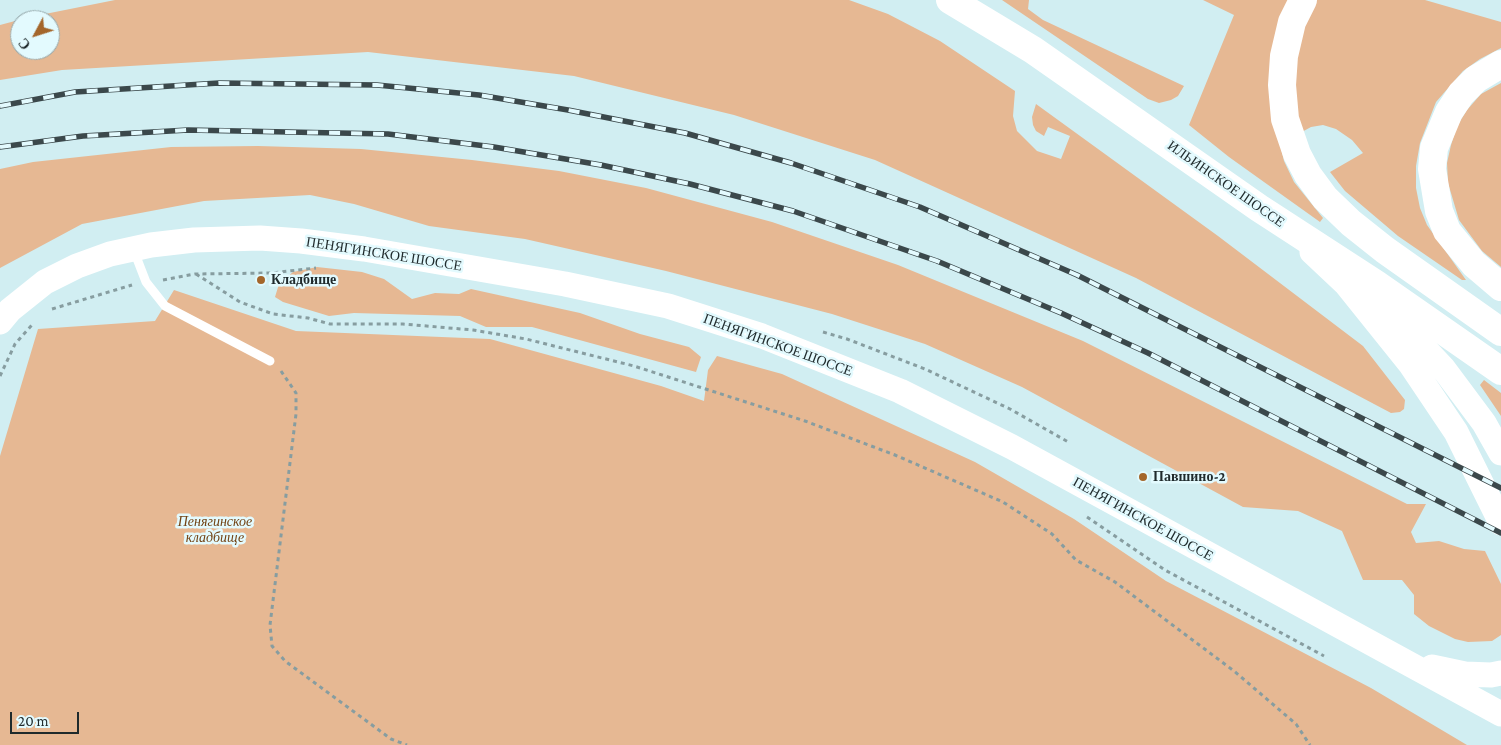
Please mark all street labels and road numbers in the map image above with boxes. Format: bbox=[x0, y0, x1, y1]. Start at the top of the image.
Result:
street label: ИЛЬИНСКОЕ ШОССЕ bbox=[1164, 137, 1288, 231]
street label: ПЕНЯГИНСКОЕ ШОССЕ bbox=[305, 233, 463, 275]
street label: ПЕНЯГИНСКОЕ ШОССЕ bbox=[701, 310, 855, 380]
street label: ПЕНЯГИНСКОЕ ШОССЕ bbox=[1070, 473, 1216, 565]

